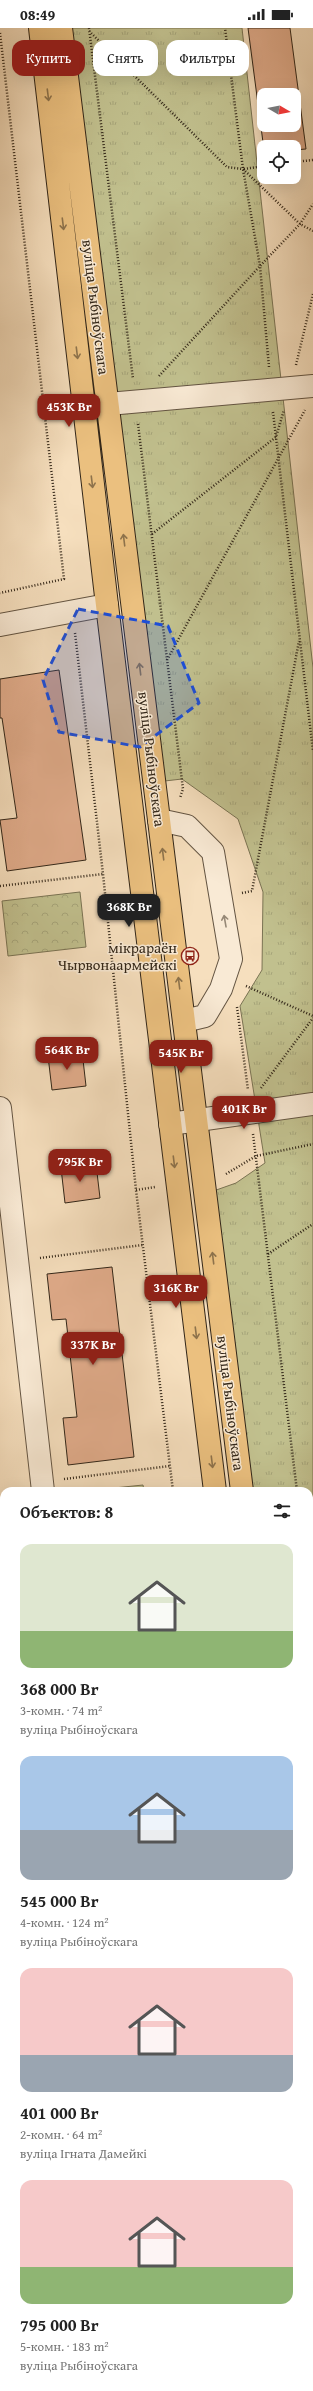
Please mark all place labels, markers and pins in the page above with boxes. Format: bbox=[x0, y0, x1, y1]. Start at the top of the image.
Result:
pin: 453K Br bbox=[32, 394, 106, 428]
pin: 368K Br bbox=[92, 894, 166, 928]
place label: мікрараён Чырвонаармейскі bbox=[58, 937, 177, 975]
bus stop icon: мікрараён Чырвонаармейскі bbox=[180, 946, 200, 966]
pin: 564K Br bbox=[30, 1037, 104, 1071]
pin: 545K Br bbox=[144, 1040, 218, 1074]
pin: 401K Br bbox=[207, 1096, 281, 1130]
pin: 795K Br bbox=[43, 1149, 117, 1183]
pin: 316K Br bbox=[139, 1275, 213, 1309]
pin: 337K Br bbox=[56, 1332, 130, 1366]

